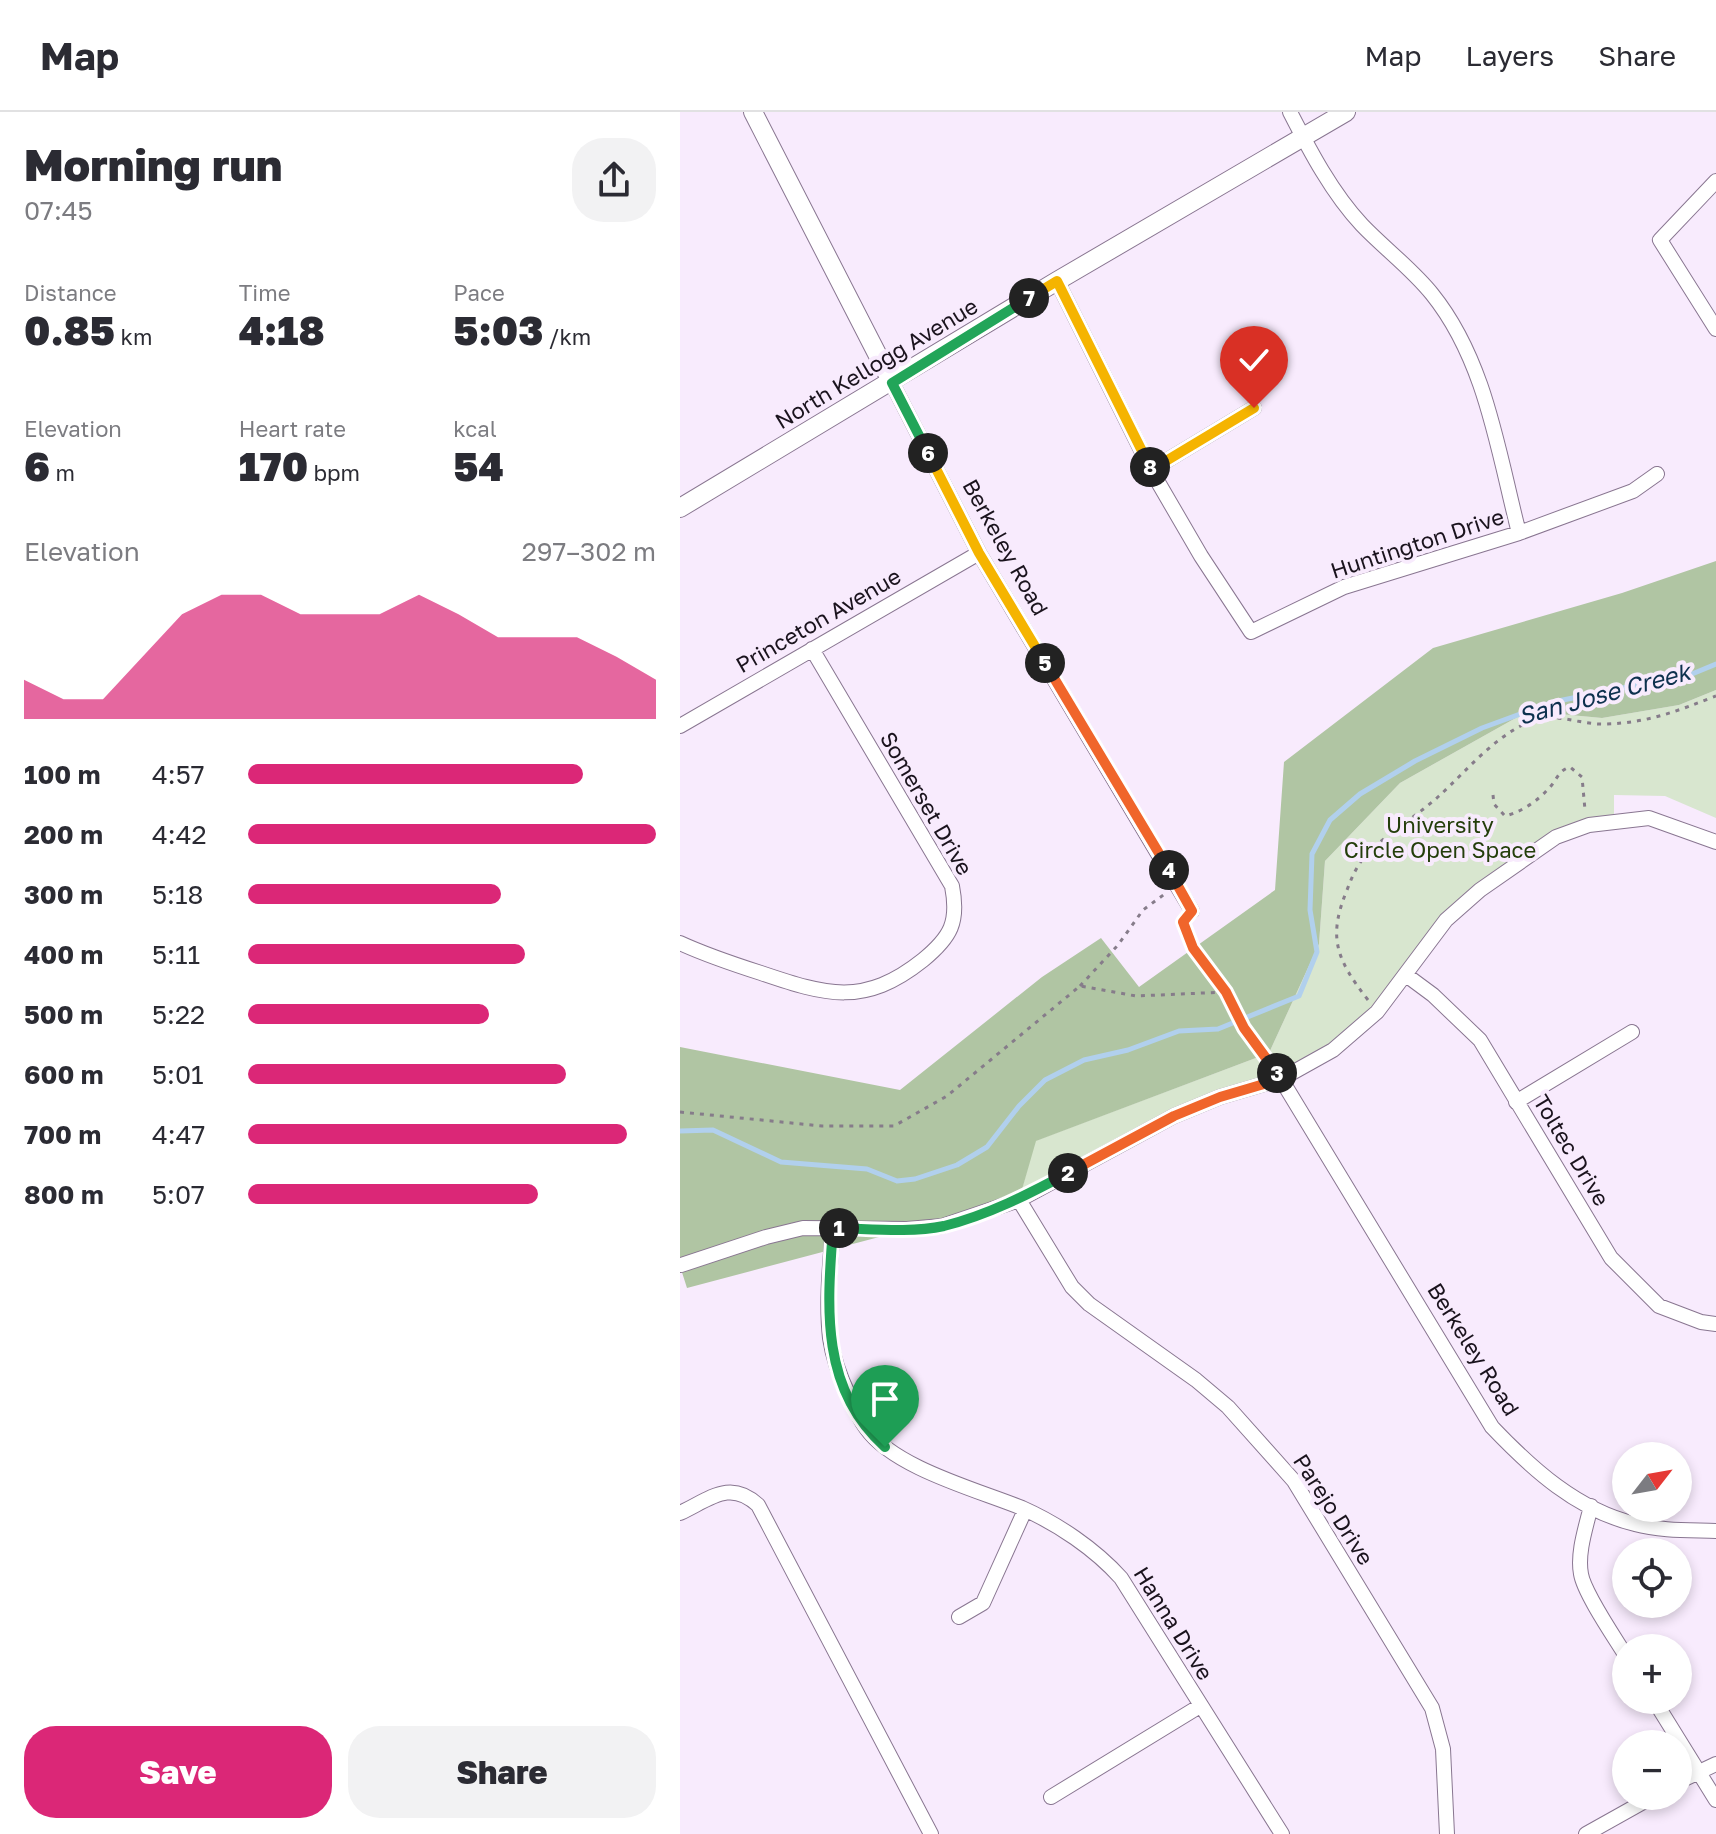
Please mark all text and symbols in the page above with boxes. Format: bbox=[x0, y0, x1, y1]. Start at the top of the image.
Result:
text: Map bbox=[40, 33, 119, 78]
text: Map bbox=[1364, 39, 1422, 72]
text: Layers bbox=[1466, 39, 1554, 72]
text: Share bbox=[1598, 39, 1676, 72]
text: Morning run bbox=[24, 138, 282, 191]
button: share bbox=[572, 138, 656, 222]
text: 07:45 bbox=[24, 195, 93, 226]
pin: 7 bbox=[1009, 278, 1049, 318]
text: Distance bbox=[24, 279, 116, 306]
text: Time bbox=[239, 279, 290, 306]
text: Pace bbox=[453, 279, 505, 306]
text: 7 bbox=[1023, 284, 1035, 311]
street label: North Kellogg Avenue bbox=[770, 292, 982, 434]
text: 0.85 bbox=[24, 306, 115, 354]
text: 4:18 bbox=[239, 306, 325, 354]
text: 5:03 bbox=[453, 306, 543, 354]
text: km bbox=[115, 323, 152, 350]
text: /km bbox=[543, 323, 591, 350]
pin bbox=[1220, 326, 1288, 408]
icon: check bbox=[1232, 338, 1276, 382]
text: Elevation bbox=[24, 415, 122, 442]
text: Heart rate bbox=[239, 415, 346, 442]
text: kcal bbox=[453, 415, 497, 442]
pin: 6 bbox=[908, 433, 948, 473]
text: 6 bbox=[921, 439, 935, 466]
text: 6 bbox=[24, 442, 50, 490]
text: 170 bbox=[239, 442, 308, 490]
text: 54 bbox=[453, 442, 504, 490]
pin: 8 bbox=[1130, 447, 1170, 487]
text: 8 bbox=[1143, 453, 1157, 480]
text: m bbox=[50, 459, 75, 486]
text: bpm bbox=[308, 459, 360, 486]
street label: Berkeley Road bbox=[957, 474, 1055, 620]
street label: Huntington Drive bbox=[1327, 502, 1507, 584]
text: Elevation bbox=[24, 536, 140, 567]
text: 297–302 m bbox=[522, 536, 656, 567]
street label: Princeton Avenue bbox=[731, 562, 905, 678]
pin: 5 bbox=[1025, 643, 1065, 683]
text: 5 bbox=[1038, 649, 1052, 676]
water label: San Jose Creek bbox=[1515, 655, 1696, 730]
street label: Somerset Drive bbox=[875, 726, 979, 880]
text: 100 m bbox=[24, 759, 100, 790]
text: 4:57 bbox=[152, 759, 205, 790]
park label: University Circle Open Space bbox=[1344, 811, 1536, 863]
text: 200 m bbox=[24, 819, 103, 850]
text: 4:42 bbox=[152, 819, 207, 850]
pin: 4 bbox=[1149, 850, 1189, 890]
text: 4 bbox=[1162, 856, 1176, 883]
text: 300 m bbox=[24, 879, 103, 910]
text: 5:18 bbox=[152, 879, 203, 910]
text: 400 m bbox=[24, 939, 103, 970]
text: 5:11 bbox=[152, 939, 200, 970]
text: 500 m bbox=[24, 999, 103, 1030]
text: 5:22 bbox=[152, 999, 205, 1030]
pin: 3 bbox=[1257, 1053, 1297, 1093]
text: 600 m bbox=[24, 1059, 104, 1090]
text: 5:01 bbox=[152, 1059, 204, 1090]
text: 3 bbox=[1270, 1059, 1284, 1086]
street label: Toltec Drive bbox=[1528, 1089, 1616, 1211]
text: 700 m bbox=[24, 1119, 101, 1150]
text: 4:47 bbox=[152, 1119, 205, 1150]
pin: 2 bbox=[1048, 1153, 1088, 1193]
text: 2 bbox=[1061, 1159, 1075, 1186]
text: 800 m bbox=[24, 1179, 104, 1210]
text: 5:07 bbox=[152, 1179, 205, 1210]
pin: 1 bbox=[819, 1208, 859, 1248]
text: 1 bbox=[833, 1214, 845, 1241]
street label: Berkeley Road bbox=[1422, 1278, 1526, 1420]
pin bbox=[851, 1365, 919, 1447]
icon: arrive bbox=[863, 1377, 907, 1421]
north arrow bbox=[1612, 1442, 1692, 1522]
map controls bbox=[1612, 1442, 1692, 1810]
street label: Parejo Drive bbox=[1288, 1448, 1380, 1570]
button: locate bbox=[1612, 1538, 1692, 1618]
street label: Hanna Drive bbox=[1128, 1561, 1220, 1685]
button: + bbox=[1612, 1634, 1692, 1714]
button: Save bbox=[24, 1726, 332, 1818]
button: Share bbox=[348, 1726, 656, 1818]
button: − bbox=[1612, 1730, 1692, 1810]

